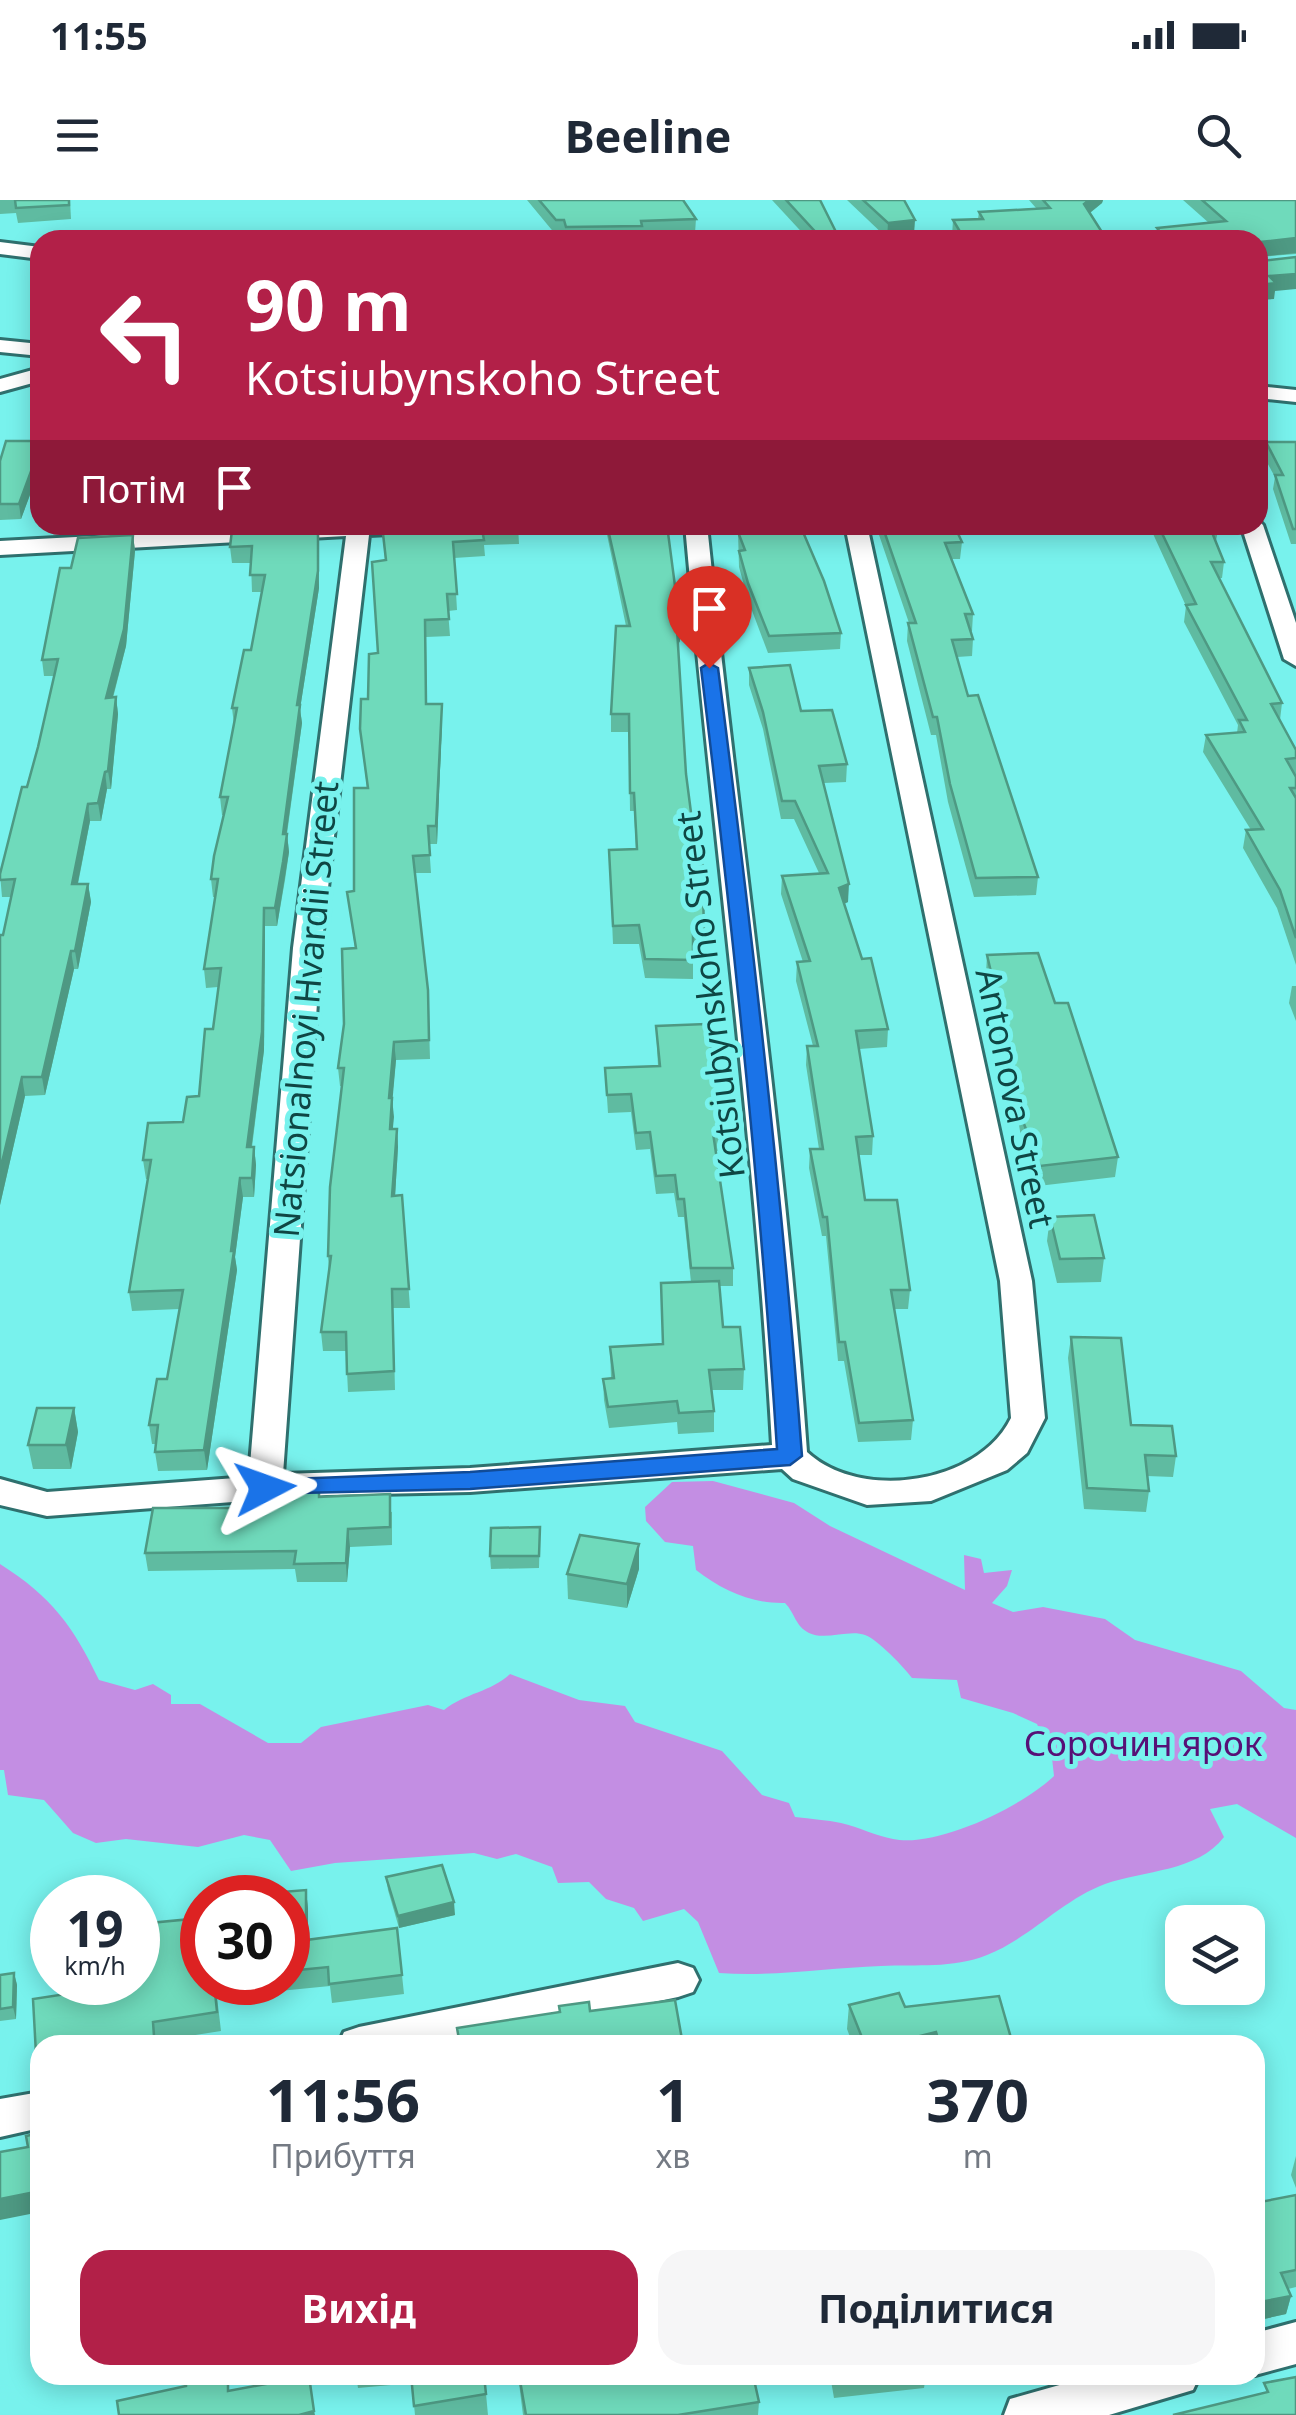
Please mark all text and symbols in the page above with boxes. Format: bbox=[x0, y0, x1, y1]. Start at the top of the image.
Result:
text: 11:55 bbox=[50, 9, 148, 61]
text: Beeline bbox=[565, 105, 731, 166]
icon: menu bbox=[50, 108, 105, 163]
icon: search bbox=[1191, 108, 1246, 163]
text: 90 m bbox=[245, 256, 412, 352]
icon: left bbox=[80, 270, 210, 400]
text: Kotsiubynskoho Street bbox=[245, 347, 720, 408]
icon: arrive bbox=[207, 460, 262, 515]
text: Потім bbox=[80, 462, 187, 514]
pin bbox=[667, 566, 752, 669]
icon: arrive bbox=[682, 581, 737, 636]
street label: Natsionalnoyi Hvardii Street bbox=[262, 779, 348, 1239]
street label: Kotsiubynskoho Street bbox=[663, 809, 755, 1181]
street label: Antonova Street bbox=[966, 964, 1066, 1232]
position arrow bbox=[213, 1436, 317, 1540]
park label: Сорочин ярок bbox=[1024, 1719, 1263, 1766]
speed limit sign: 30 bbox=[180, 1875, 310, 2005]
text: 19 bbox=[66, 1894, 124, 1962]
map controls bbox=[1165, 1905, 1265, 2005]
button: layers bbox=[1165, 1905, 1265, 2005]
text: km/h bbox=[64, 1948, 126, 1982]
text: 11:56 bbox=[266, 2058, 420, 2140]
text: 1 bbox=[656, 2058, 690, 2140]
text: 370 bbox=[926, 2058, 1029, 2140]
text: Прибуття bbox=[270, 2134, 416, 2177]
text: хв bbox=[656, 2134, 690, 2177]
text: m bbox=[963, 2134, 993, 2177]
button: Вихід bbox=[80, 2250, 638, 2365]
button: Поділитися bbox=[658, 2250, 1215, 2365]

